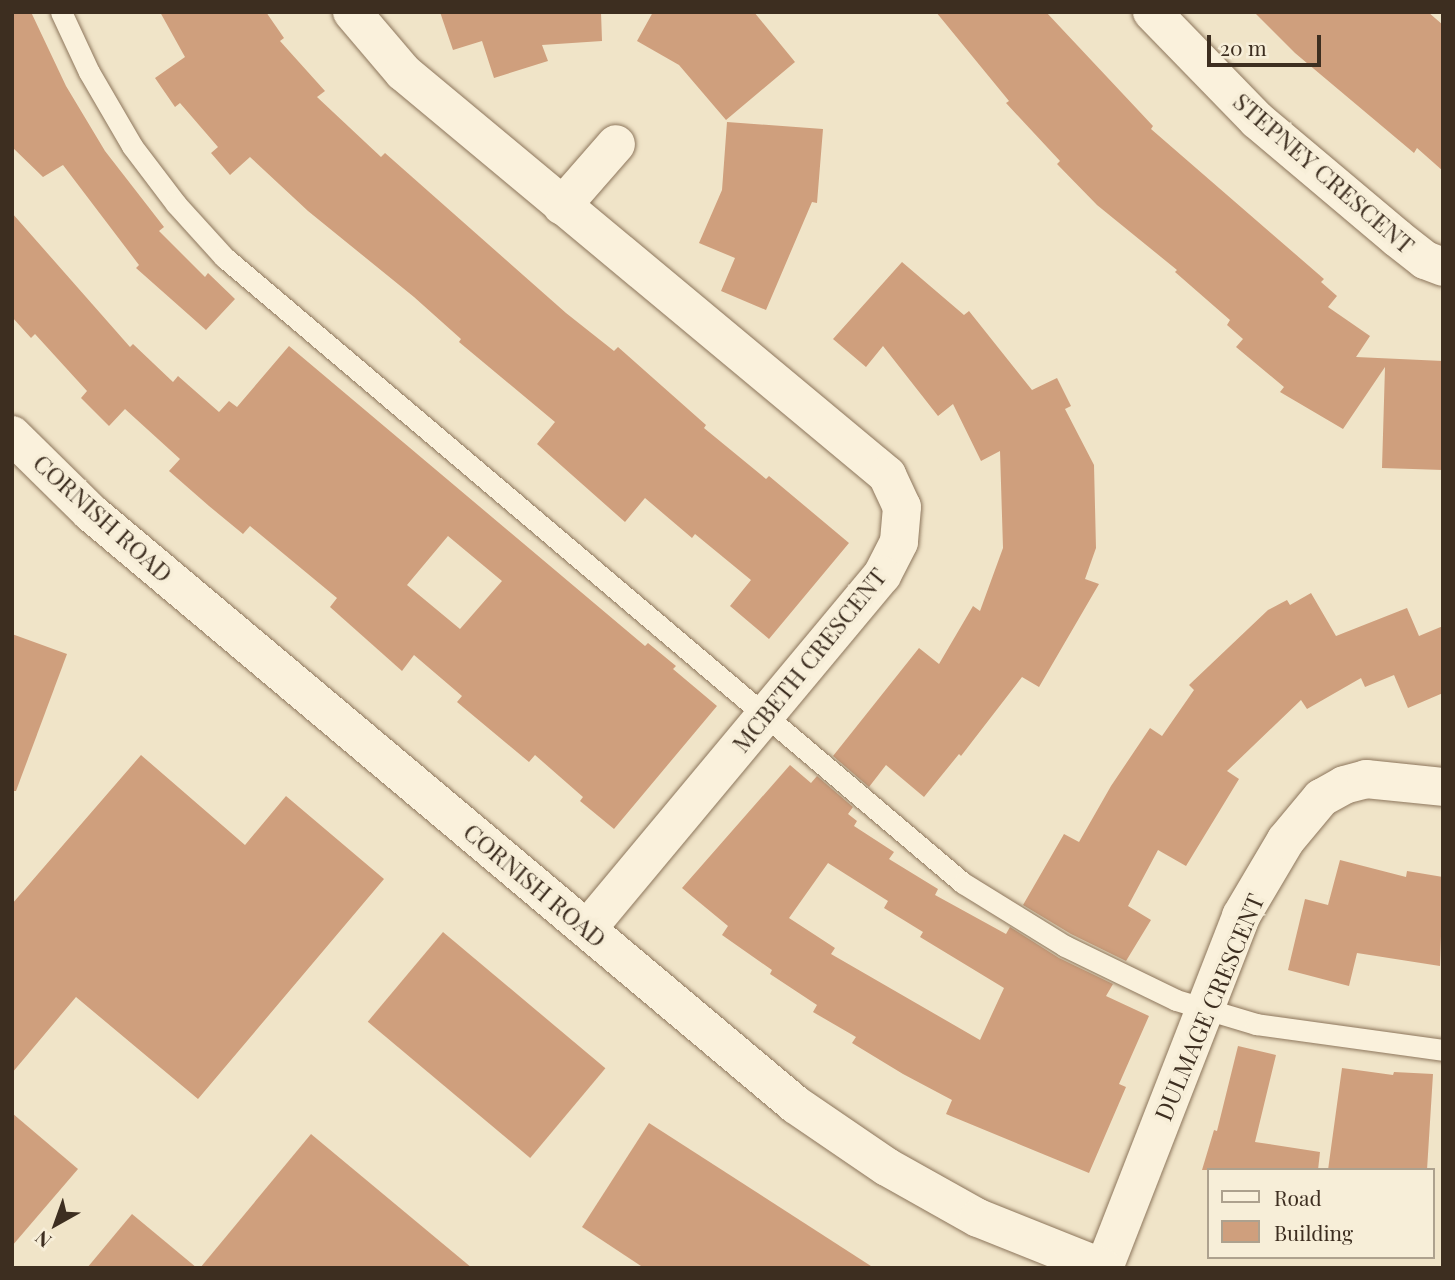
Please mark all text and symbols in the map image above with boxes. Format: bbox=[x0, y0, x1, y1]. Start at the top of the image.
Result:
scale bar bbox=[1210, 21, 1324, 65]
text: 20 m bbox=[1220, 33, 1267, 61]
street label: STEPNEY CRESCENT bbox=[1227, 86, 1421, 260]
street label: CORNISH ROAD bbox=[28, 448, 178, 588]
street label: MCBETH CRESCENT bbox=[726, 562, 892, 758]
street label: CORNISH ROAD bbox=[458, 817, 612, 953]
street label: DULMAGE CRESCENT bbox=[1148, 889, 1270, 1125]
legend bbox=[1206, 1168, 1434, 1259]
text: Road bbox=[1274, 1183, 1322, 1211]
north arrow bbox=[21, 1189, 91, 1259]
text: Building bbox=[1274, 1218, 1353, 1246]
text: N bbox=[29, 1226, 56, 1254]

